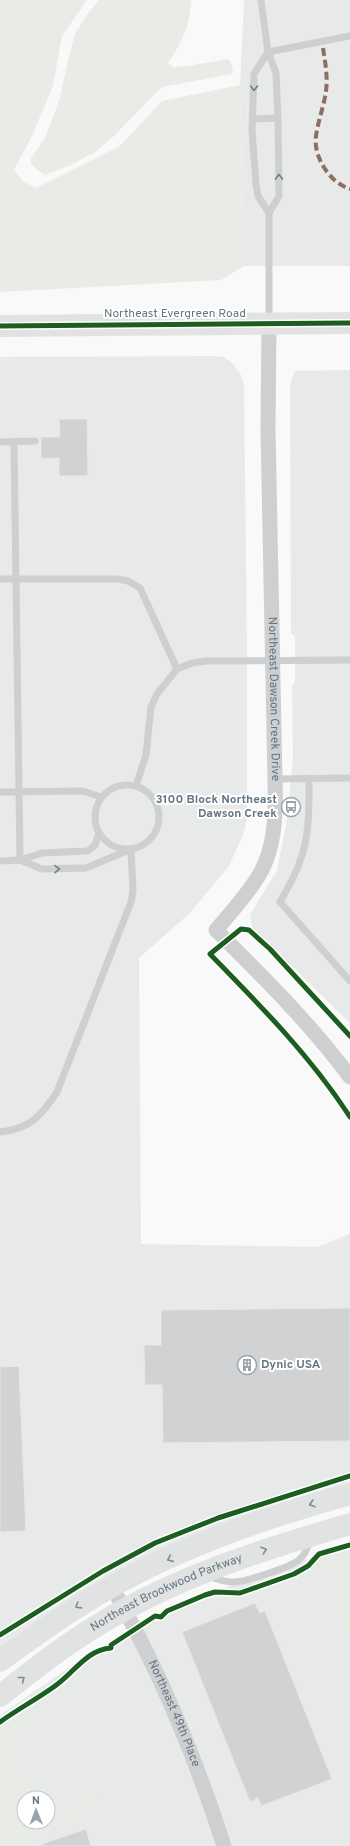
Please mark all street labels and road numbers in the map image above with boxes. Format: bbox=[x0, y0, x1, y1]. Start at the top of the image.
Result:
street label: Northeast Evergreen Road bbox=[104, 306, 246, 322]
street label: Northeast Dawson Creek Drive bbox=[264, 617, 283, 781]
street label: Northeast Brookwood Parkway bbox=[88, 1550, 245, 1636]
street label: Northeast 49th Place bbox=[144, 1657, 204, 1769]

